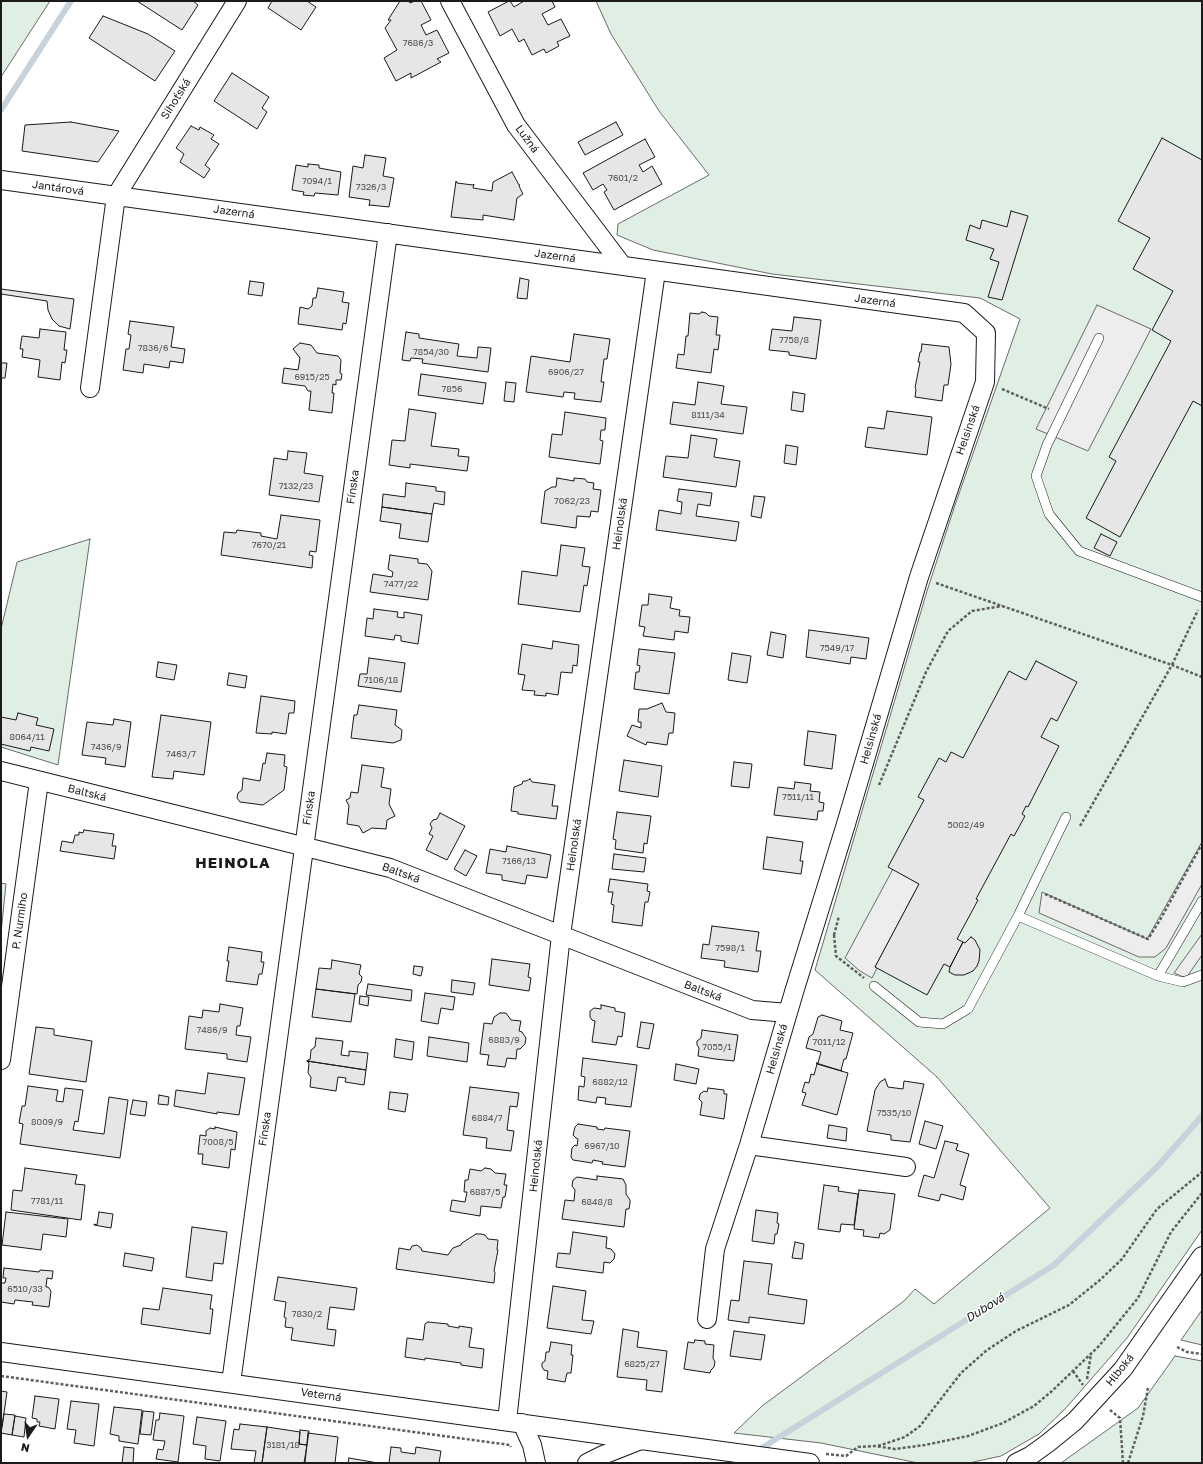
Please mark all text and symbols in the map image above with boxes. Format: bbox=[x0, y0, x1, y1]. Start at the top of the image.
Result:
house number: 7686/3 bbox=[403, 38, 433, 48]
street label: Sihoťská bbox=[158, 76, 194, 122]
street label: Lužná bbox=[512, 122, 542, 156]
house number: 7601/2 bbox=[608, 173, 638, 183]
house number: 7094/1 bbox=[302, 176, 332, 186]
street label: Jantárová bbox=[31, 178, 85, 198]
house number: 7326/3 bbox=[356, 182, 386, 192]
street label: Jazerná bbox=[212, 203, 256, 221]
street label: Jazerná bbox=[533, 247, 577, 265]
street label: Jazerná bbox=[853, 292, 897, 310]
house number: 7758/8 bbox=[779, 335, 809, 345]
house number: 7836/6 bbox=[138, 343, 168, 353]
house number: 7854/30 bbox=[413, 347, 449, 357]
house number: 6906/27 bbox=[548, 367, 584, 377]
house number: 6915/25 bbox=[294, 372, 330, 382]
house number: 7856 bbox=[442, 384, 462, 394]
street label: Helsinská bbox=[953, 403, 983, 457]
house number: 8111/34 bbox=[691, 410, 725, 420]
street label: Fínska bbox=[344, 469, 362, 505]
house number: 7132/23 bbox=[279, 481, 313, 491]
house number: 7062/23 bbox=[554, 496, 590, 506]
street label: Heinolská bbox=[610, 497, 630, 551]
house number: 7670/21 bbox=[252, 540, 286, 550]
house number: 7477/22 bbox=[384, 579, 418, 589]
house number: 7549/17 bbox=[820, 643, 854, 653]
house number: 7106/18 bbox=[364, 675, 398, 685]
street label: Helsinská bbox=[857, 712, 885, 766]
house number: 8064/11 bbox=[9, 732, 45, 742]
house number: 7436/9 bbox=[91, 742, 121, 752]
house number: 7463/7 bbox=[166, 749, 196, 759]
street label: Baltská bbox=[66, 782, 108, 804]
street label: Fínska bbox=[300, 790, 318, 826]
house number: 7511/11 bbox=[782, 792, 814, 802]
street label: Heinolská bbox=[564, 818, 584, 872]
house number: 5002/49 bbox=[948, 820, 984, 830]
district label: HEINOLA bbox=[195, 854, 271, 872]
house number: 7166/13 bbox=[502, 856, 536, 866]
street label: Baltská bbox=[380, 860, 422, 886]
street label: P. Nurmiho bbox=[9, 892, 31, 950]
house number: 7598/1 bbox=[715, 943, 745, 953]
street label: Baltská bbox=[682, 978, 724, 1004]
street label: Helsinská bbox=[763, 1022, 791, 1076]
house number: 7486/9 bbox=[197, 1025, 227, 1035]
house number: 6883/9 bbox=[488, 1035, 520, 1045]
house number: 7011/12 bbox=[813, 1037, 845, 1047]
house number: 7055/1 bbox=[702, 1042, 732, 1052]
house number: 6882/12 bbox=[592, 1077, 628, 1087]
house number: 7535/10 bbox=[877, 1108, 911, 1118]
street label: Fínska bbox=[256, 1111, 274, 1147]
house number: 6884/7 bbox=[471, 1113, 503, 1123]
house number: 8009/9 bbox=[31, 1117, 63, 1127]
house number: 7008/5 bbox=[203, 1137, 233, 1147]
street label: Heinolská bbox=[527, 1139, 545, 1193]
house number: 6967/10 bbox=[584, 1141, 620, 1151]
house number: 6887/5 bbox=[470, 1187, 500, 1197]
house number: 7781/11 bbox=[31, 1196, 63, 1206]
house number: 6848/8 bbox=[581, 1197, 613, 1207]
house number: 6510/33 bbox=[7, 1284, 43, 1294]
water label: Dubová bbox=[963, 1290, 1007, 1326]
house number: 7830/2 bbox=[292, 1309, 322, 1319]
street label: Hlboká bbox=[1103, 1351, 1137, 1389]
house number: 6825/27 bbox=[624, 1359, 660, 1369]
street label: Veterná bbox=[300, 1386, 342, 1404]
north arrow bbox=[8, 1416, 48, 1456]
house number: 3181/18 bbox=[266, 1440, 300, 1450]
text: N bbox=[20, 1441, 31, 1455]

